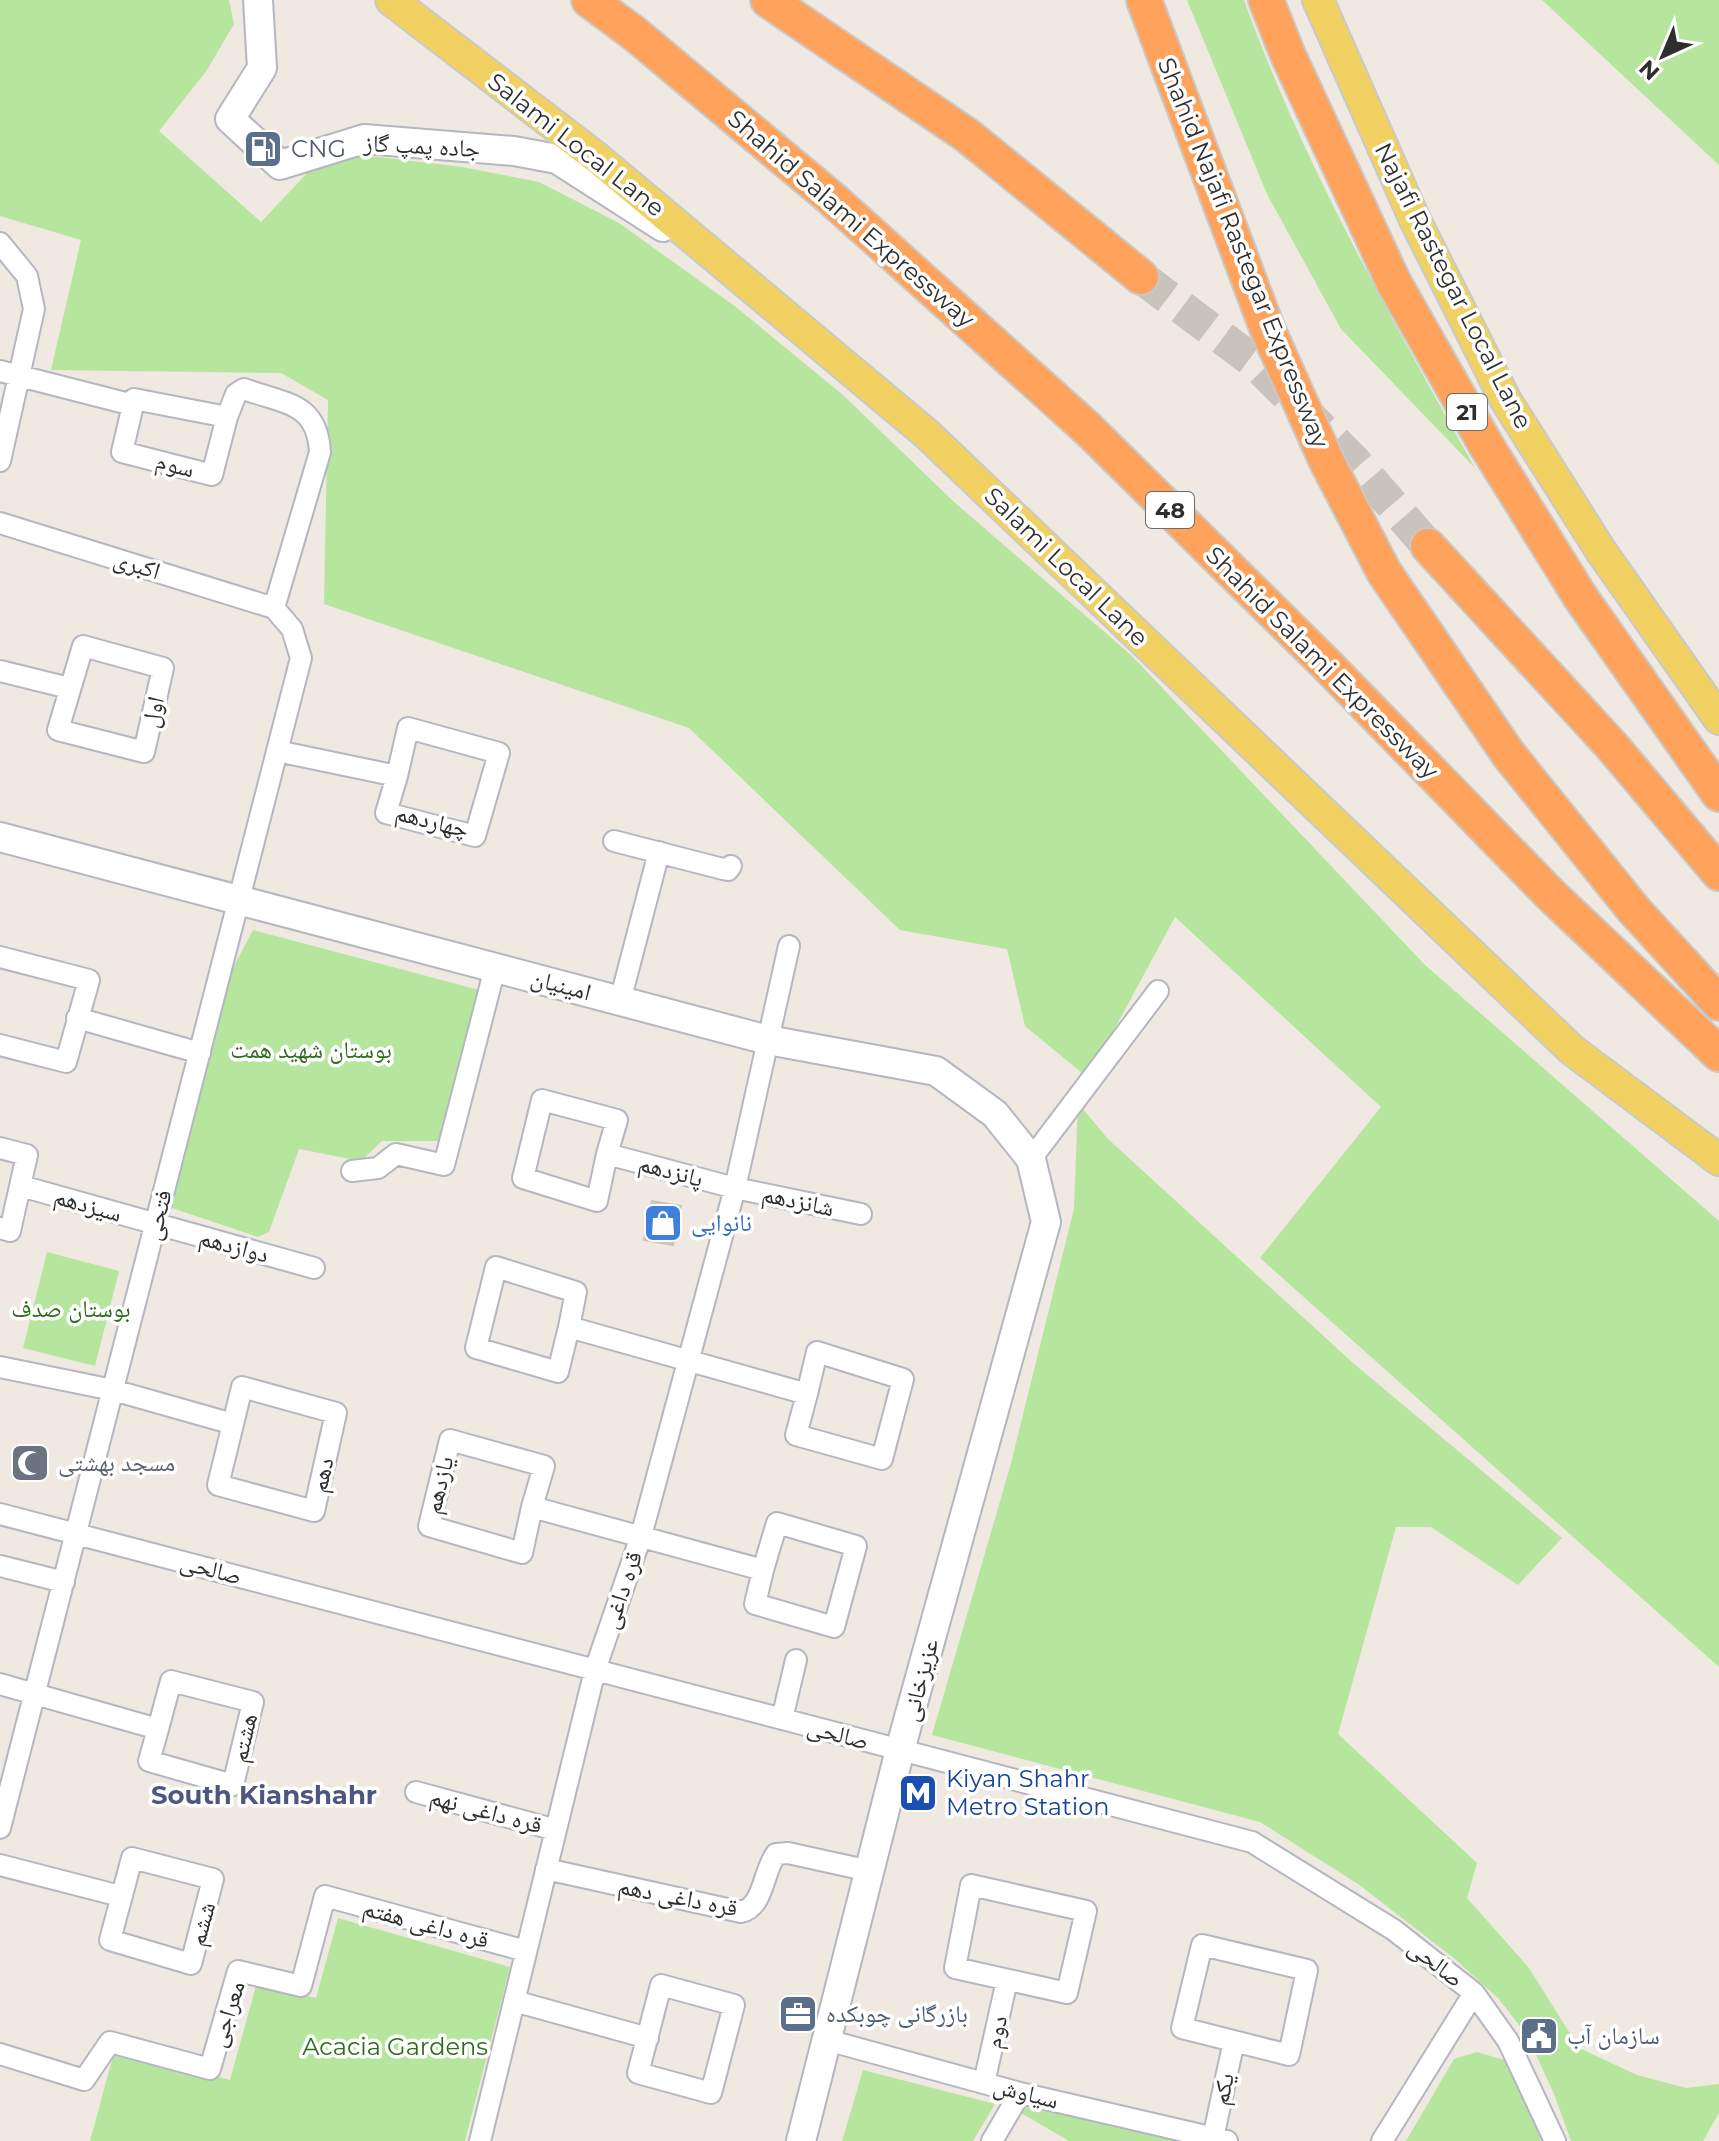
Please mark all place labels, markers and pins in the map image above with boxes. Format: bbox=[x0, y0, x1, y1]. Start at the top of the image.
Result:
fuel station icon: CNG bbox=[242, 128, 284, 170]
place label: CNG bbox=[291, 134, 346, 163]
shop icon: نانوایی bbox=[642, 1202, 684, 1244]
place label: نانوایی bbox=[691, 1208, 752, 1237]
mosque icon: مسجد بهشتی bbox=[9, 1442, 51, 1484]
place label: مسجد بهشتی bbox=[58, 1448, 175, 1477]
place label: Kiyan Shahr Metro Station bbox=[946, 1764, 1109, 1821]
metro station icon: Kiyan Shahr Metro Station bbox=[897, 1772, 939, 1814]
office icon: بازرگانی چوبکده bbox=[777, 1993, 819, 2035]
place label: بازرگانی چوبکده bbox=[826, 1999, 968, 2028]
public building icon: سازمان آب bbox=[1518, 2015, 1560, 2057]
place label: سازمان آب bbox=[1567, 2021, 1660, 2050]

